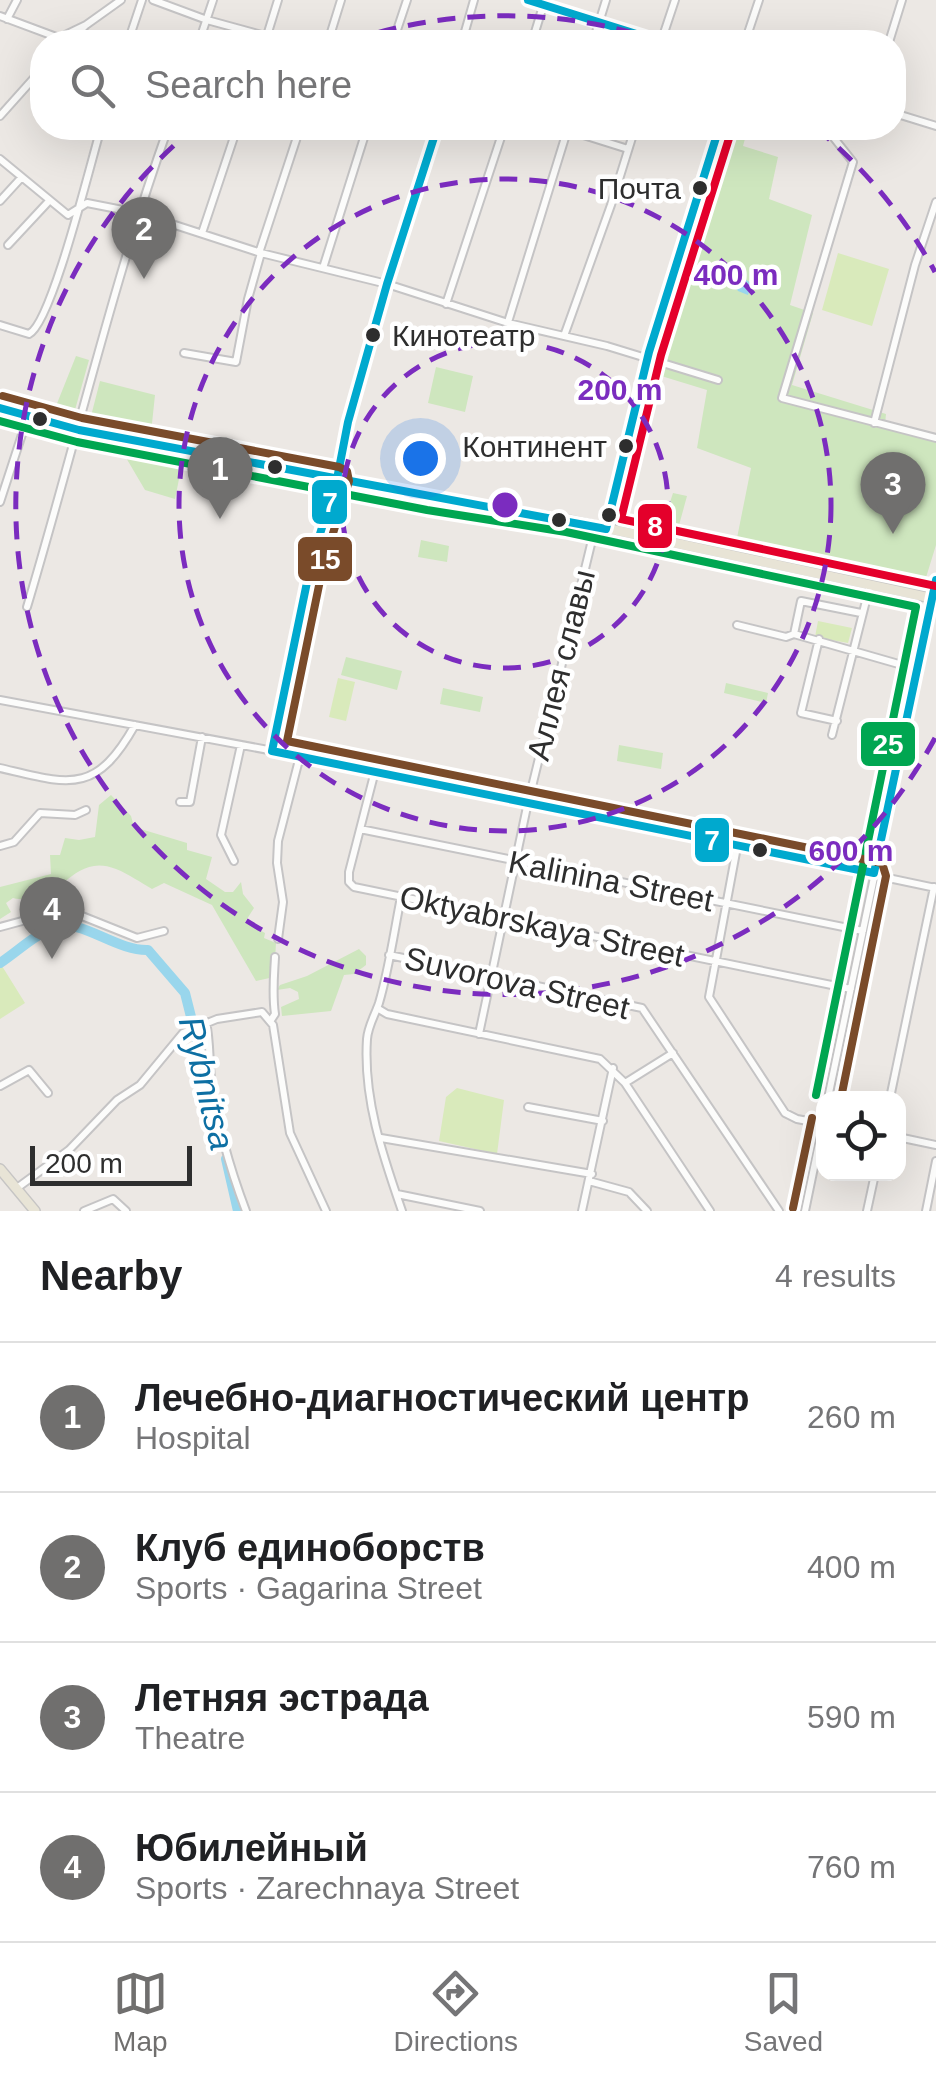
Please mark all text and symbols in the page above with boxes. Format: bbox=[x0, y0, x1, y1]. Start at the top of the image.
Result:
search box bbox=[30, 30, 906, 140]
icon: search bbox=[65, 58, 120, 113]
text: Search here bbox=[145, 64, 352, 106]
place label: Почта bbox=[598, 172, 681, 205]
marker: Почта bbox=[690, 178, 710, 198]
pin: 2 bbox=[112, 196, 176, 279]
text: 400 m bbox=[693, 258, 779, 291]
place label: Кинотеатр bbox=[392, 319, 535, 352]
marker: Кинотеатр bbox=[363, 325, 383, 345]
text: 200 m bbox=[577, 373, 663, 406]
unlabelled marker bbox=[30, 409, 50, 429]
place label: Континент bbox=[462, 430, 607, 463]
your location bbox=[395, 433, 446, 484]
pin: 1 bbox=[188, 436, 252, 519]
marker: Континент bbox=[616, 436, 636, 456]
pin: 3 bbox=[860, 452, 926, 534]
unlabelled marker bbox=[265, 457, 285, 477]
line badge: 7 bbox=[310, 478, 349, 526]
text: 7 bbox=[322, 487, 338, 518]
centre of rings bbox=[487, 487, 523, 523]
line badge: 8 bbox=[636, 502, 674, 550]
unlabelled marker bbox=[599, 505, 619, 525]
unlabelled marker bbox=[549, 510, 569, 530]
text: 8 bbox=[647, 511, 663, 542]
line badge: 15 bbox=[296, 535, 354, 583]
text: 15 bbox=[309, 544, 341, 575]
street label: Аллея славы bbox=[520, 566, 602, 764]
line badge: 25 bbox=[859, 720, 917, 768]
text: 25 bbox=[872, 729, 904, 760]
line badge: 7 bbox=[693, 816, 731, 864]
text: 7 bbox=[704, 825, 720, 856]
text: 600 m bbox=[808, 834, 894, 867]
unlabelled marker bbox=[750, 840, 770, 860]
street label: Kalinina Street bbox=[505, 843, 717, 919]
pin: 4 bbox=[20, 876, 84, 959]
street label: Oktyabrskaya Street bbox=[396, 878, 688, 974]
street label: Suvorova Street bbox=[401, 940, 633, 1026]
water label: Rybnitsa bbox=[172, 1012, 242, 1154]
map controls bbox=[816, 1091, 906, 1181]
button: locate bbox=[816, 1091, 906, 1181]
scale bar bbox=[30, 1141, 192, 1186]
text: 200 m bbox=[45, 1148, 123, 1179]
text: Nearby bbox=[40, 1252, 182, 1299]
text: 4 results bbox=[775, 1258, 896, 1294]
text: Лечебно-диагностический центр bbox=[135, 1377, 749, 1419]
text: 1 bbox=[64, 1399, 81, 1435]
text: 260 m bbox=[807, 1399, 896, 1435]
text: Hospital bbox=[135, 1420, 251, 1456]
text: Клуб единоборств bbox=[135, 1527, 485, 1569]
text: 2 bbox=[64, 1549, 81, 1585]
text: 400 m bbox=[807, 1549, 896, 1585]
text: Sports · Gagarina Street bbox=[135, 1570, 482, 1606]
text: Летняя эстрада bbox=[135, 1677, 429, 1719]
text: 3 bbox=[64, 1699, 81, 1735]
text: 590 m bbox=[807, 1699, 896, 1735]
text: Theatre bbox=[135, 1720, 245, 1756]
text: Юбилейный bbox=[135, 1827, 368, 1869]
text: 4 bbox=[64, 1849, 81, 1885]
text: 760 m bbox=[807, 1849, 896, 1885]
text: Sports · Zarechnaya Street bbox=[135, 1870, 519, 1906]
tab: Map bbox=[113, 1966, 168, 2058]
tab: Directions bbox=[394, 1966, 518, 2058]
tab: Saved bbox=[744, 1966, 823, 2058]

